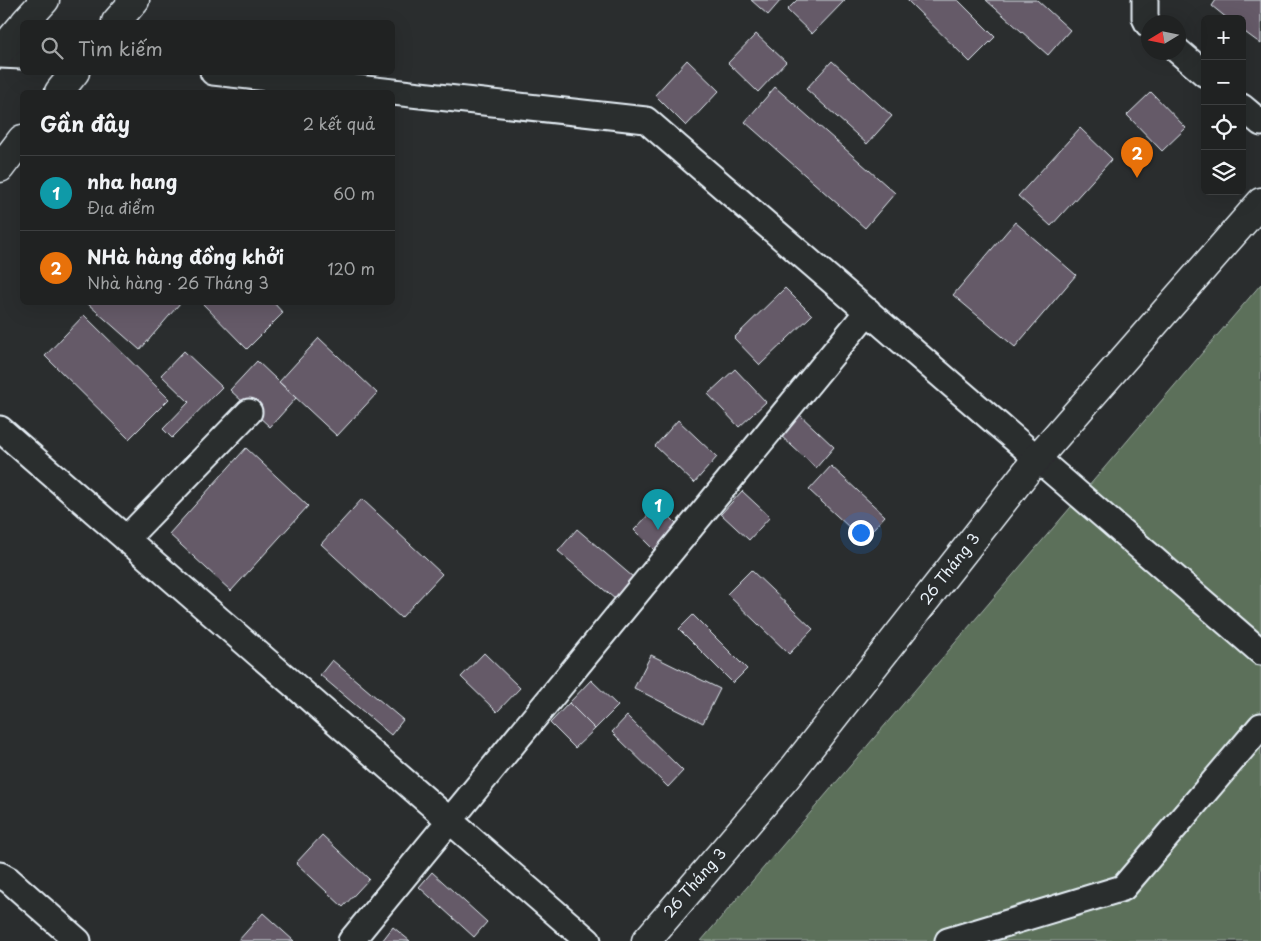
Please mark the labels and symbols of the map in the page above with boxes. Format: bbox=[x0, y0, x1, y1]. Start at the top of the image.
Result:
north arrow bbox=[1141, 15, 1186, 60]
pin: 2 bbox=[1121, 137, 1153, 178]
pin: 1 bbox=[642, 489, 674, 530]
your location bbox=[848, 520, 874, 546]
street label: 26 Tháng 3 bbox=[913, 527, 984, 609]
street label: 26 Tháng 3 bbox=[657, 842, 731, 922]

